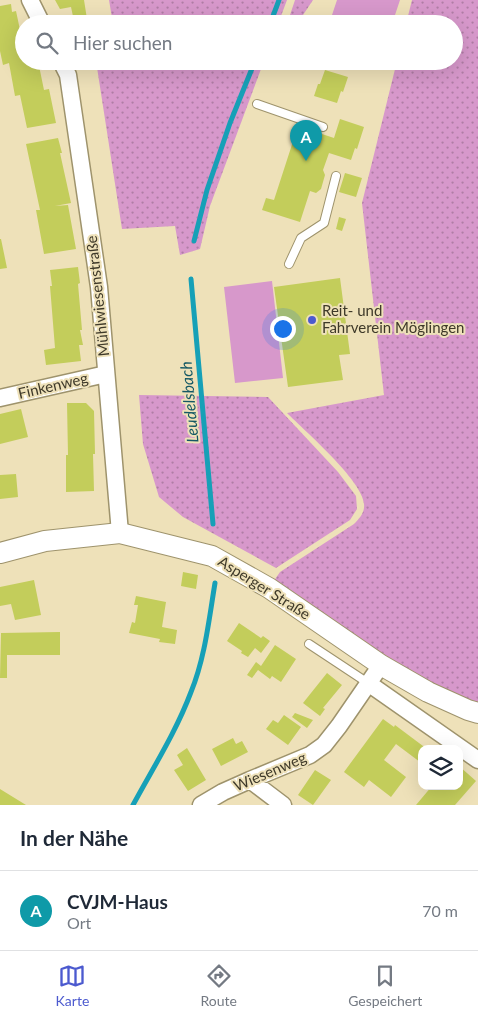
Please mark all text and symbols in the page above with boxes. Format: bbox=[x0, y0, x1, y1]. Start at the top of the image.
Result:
search box bbox=[15, 15, 463, 70]
icon: search bbox=[33, 29, 61, 57]
text: Hier suchen bbox=[73, 31, 172, 54]
pin: A bbox=[290, 120, 322, 161]
street label: Mühlwiesenstraße bbox=[82, 235, 112, 357]
place label: Reit- und Fahrverein Möglingen bbox=[322, 301, 464, 336]
marker: Reit- und Fahrverein Möglingen bbox=[306, 314, 318, 326]
your location bbox=[270, 316, 296, 342]
water label: Leudelsbach bbox=[175, 361, 202, 444]
street label: Finkenweg bbox=[16, 368, 90, 402]
street label: Asperger Straße bbox=[215, 552, 314, 623]
map controls bbox=[418, 745, 463, 790]
button: layers bbox=[418, 745, 463, 790]
street label: Wiesenweg bbox=[231, 748, 309, 794]
text: In der Nähe bbox=[20, 825, 128, 850]
text: CVJM-Haus bbox=[67, 890, 168, 913]
text: A bbox=[30, 901, 42, 920]
text: 70 m bbox=[422, 901, 458, 920]
text: Ort bbox=[67, 913, 91, 932]
tab: Karte bbox=[56, 962, 89, 1009]
tab: Route bbox=[201, 962, 237, 1009]
tab: Gespeichert bbox=[348, 962, 422, 1009]

